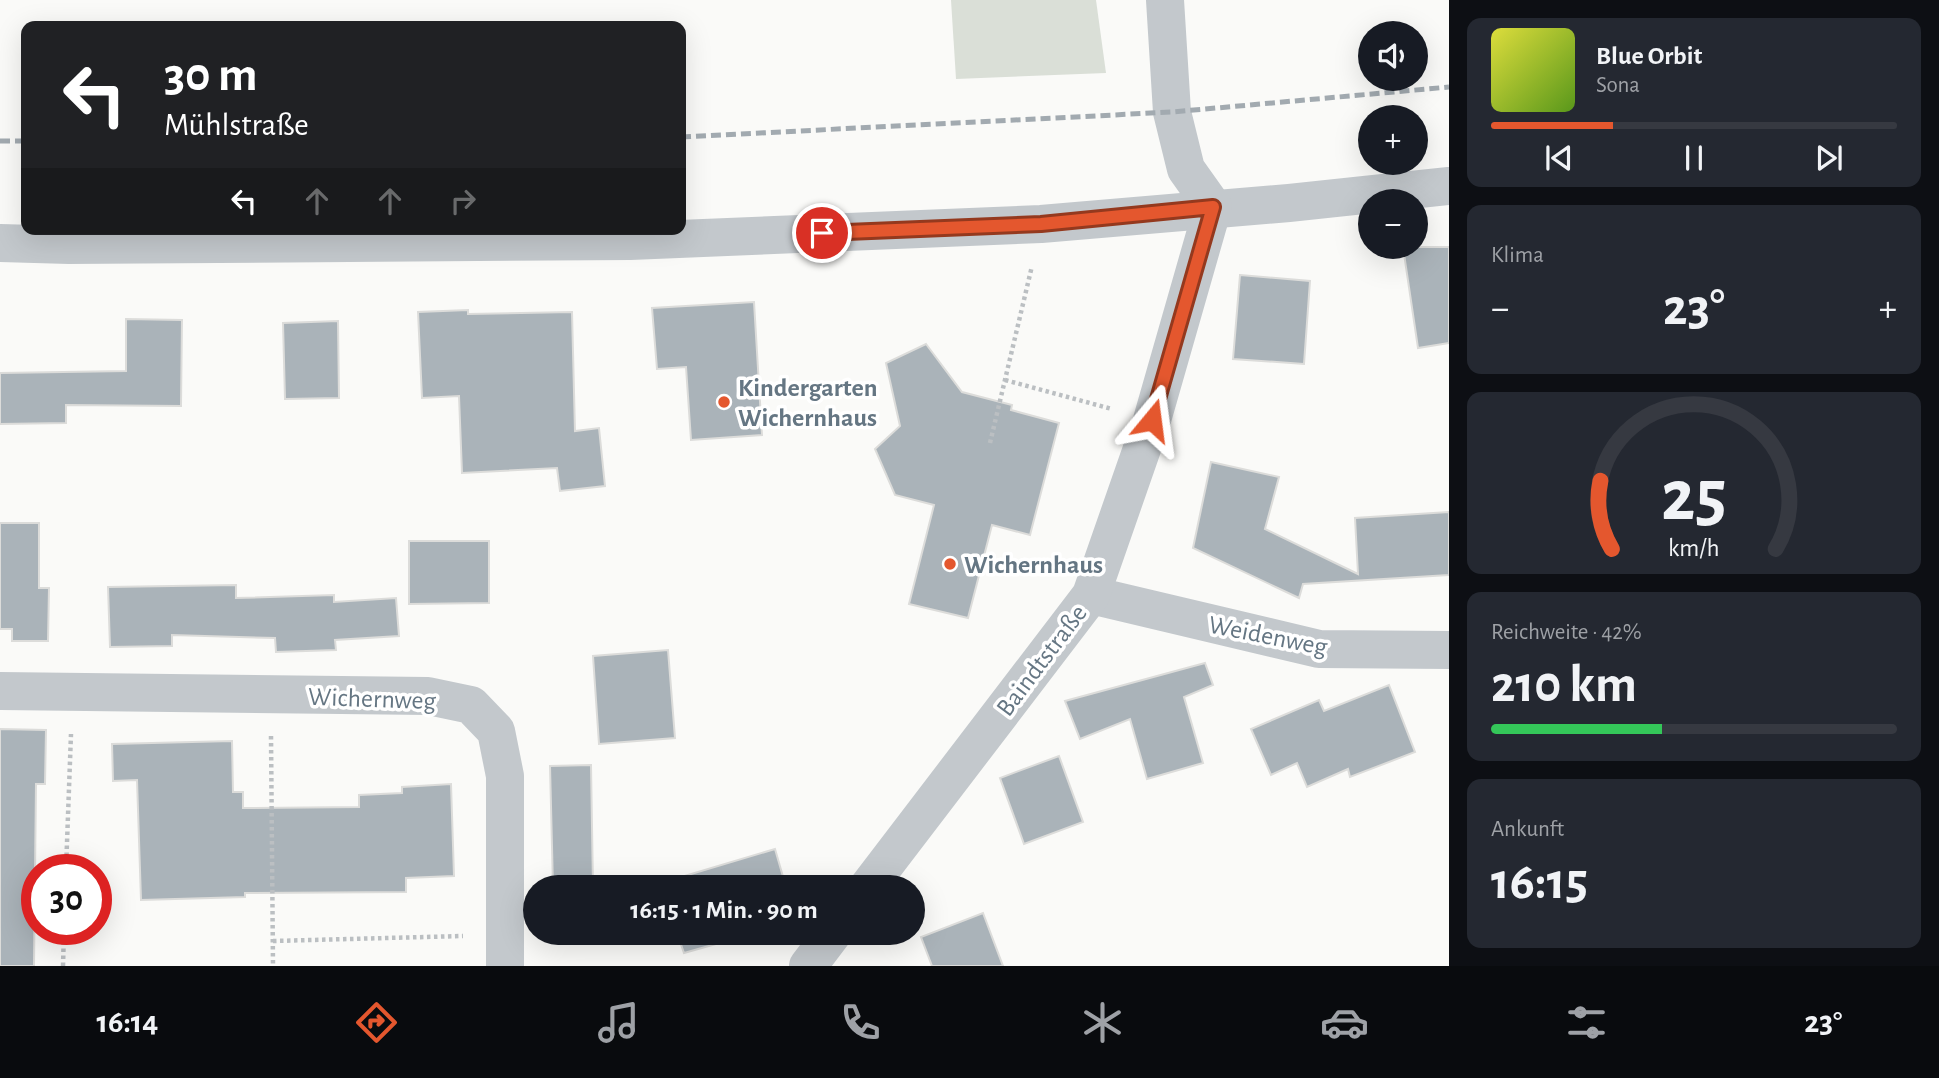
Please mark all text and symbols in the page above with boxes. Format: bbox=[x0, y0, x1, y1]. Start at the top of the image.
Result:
map controls bbox=[1358, 21, 1428, 259]
button: sound bbox=[1358, 21, 1428, 91]
text: Blue Orbit bbox=[1596, 43, 1702, 69]
icon: left bbox=[49, 49, 140, 140]
text: 30 m bbox=[164, 51, 258, 100]
text: Sona bbox=[1596, 74, 1640, 97]
button: + bbox=[1358, 105, 1428, 175]
text: Mühlstraße bbox=[164, 109, 309, 141]
icon: previous bbox=[1540, 139, 1578, 177]
icon: pause bbox=[1675, 139, 1713, 177]
icon: next bbox=[1810, 139, 1848, 177]
icon: left bbox=[225, 182, 263, 220]
icon: ahead bbox=[298, 182, 336, 220]
icon: ahead bbox=[371, 182, 409, 220]
icon: right bbox=[444, 182, 482, 220]
button: − bbox=[1358, 189, 1428, 259]
pin bbox=[792, 203, 852, 263]
icon: arrive bbox=[803, 214, 841, 252]
text: Klima bbox=[1491, 244, 1544, 267]
text: 23° bbox=[1663, 282, 1725, 334]
text: − bbox=[1491, 290, 1509, 328]
text: + bbox=[1879, 290, 1897, 328]
place label: Kindergarten Wichernhaus bbox=[738, 375, 877, 431]
position arrow bbox=[1115, 383, 1189, 457]
marker: Kindergarten Wichernhaus bbox=[716, 394, 732, 410]
text: 25 bbox=[1661, 461, 1727, 534]
text: km/h bbox=[1668, 536, 1720, 561]
place label: Wichernhaus bbox=[964, 552, 1103, 578]
marker: Wichernhaus bbox=[942, 556, 958, 572]
street label: Baindtstraße bbox=[992, 600, 1092, 721]
street label: Weidenweg bbox=[1206, 612, 1330, 660]
text: Reichweite · 42% bbox=[1491, 621, 1642, 644]
text: 210 km bbox=[1491, 659, 1637, 711]
street label: Wichernweg bbox=[308, 684, 437, 714]
text: Ankunft bbox=[1491, 818, 1564, 841]
speed limit sign: 30 bbox=[21, 854, 112, 945]
text: 16:15 bbox=[1491, 856, 1588, 908]
text: 16:15 · 1 Min. · 90 m bbox=[630, 897, 818, 923]
icon: directions bbox=[352, 998, 401, 1047]
icon: music bbox=[594, 998, 643, 1047]
icon: phone bbox=[836, 998, 885, 1047]
icon: climate bbox=[1078, 998, 1127, 1047]
icon: car bbox=[1320, 998, 1369, 1047]
icon: filters bbox=[1562, 998, 1611, 1047]
text: 16:14 bbox=[97, 1006, 158, 1038]
text: 23° bbox=[1804, 1006, 1842, 1038]

